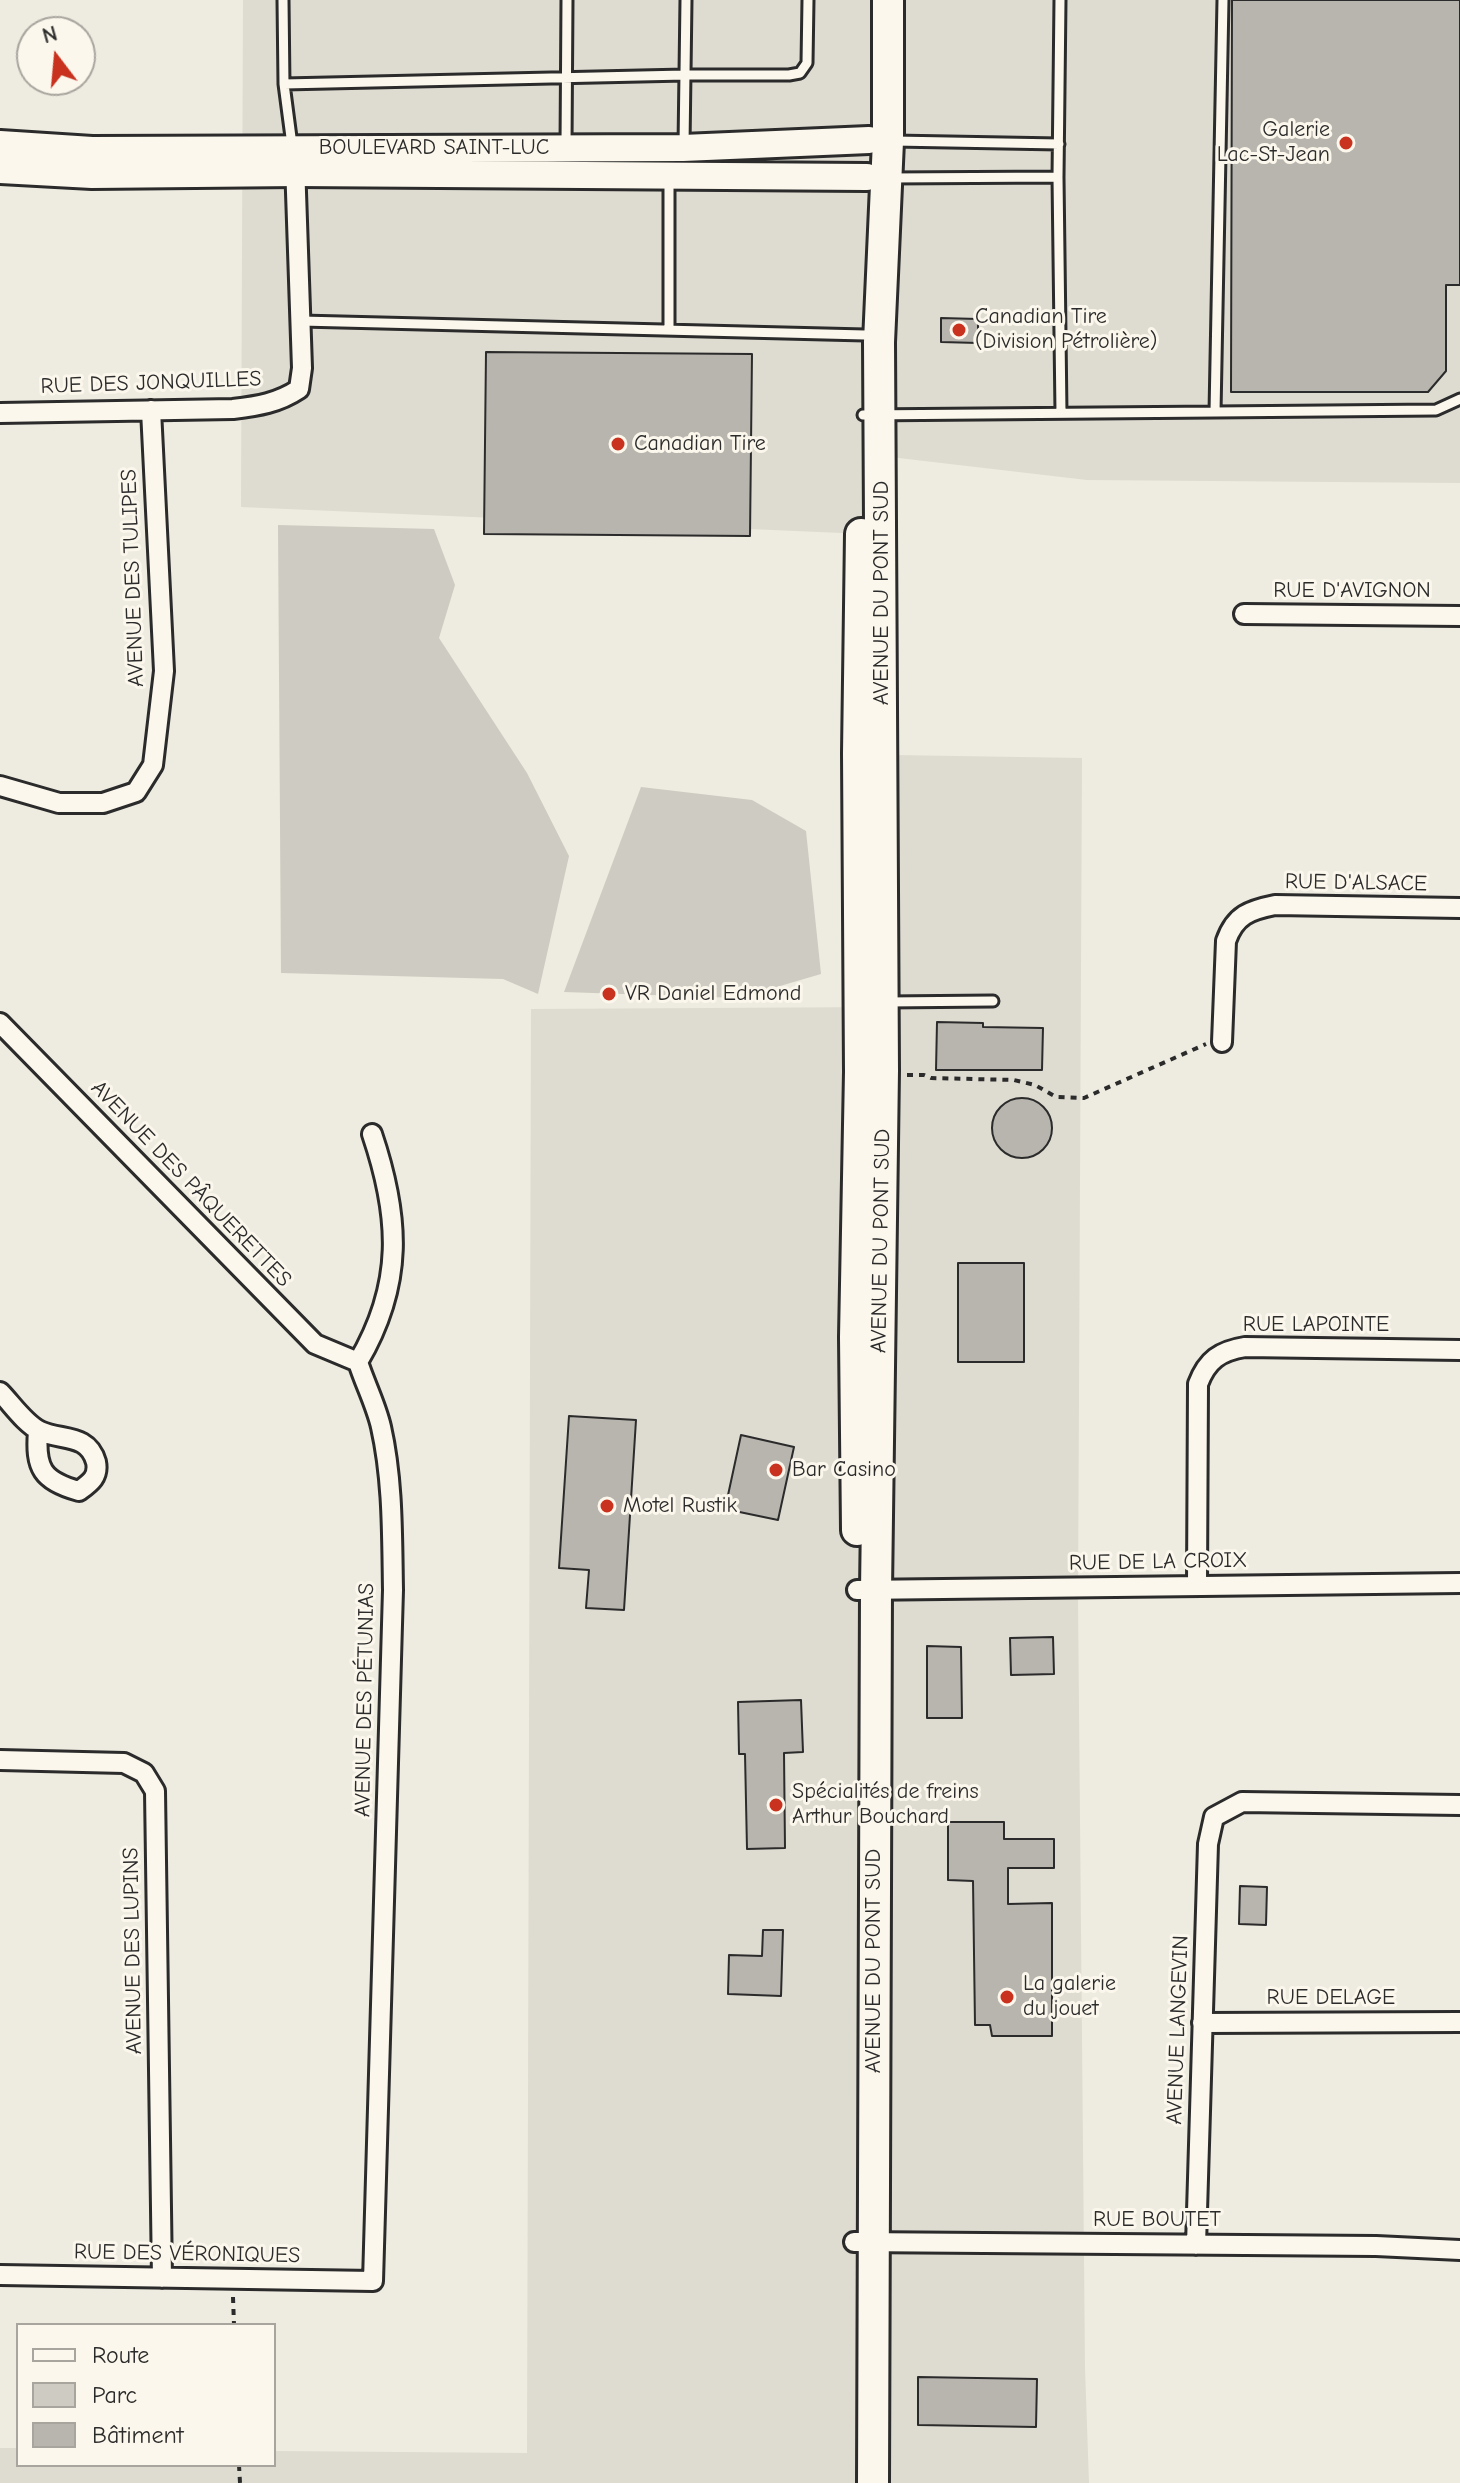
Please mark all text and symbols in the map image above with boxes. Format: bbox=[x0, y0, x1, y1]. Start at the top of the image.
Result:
north arrow bbox=[16, 16, 96, 96]
text: N bbox=[39, 20, 60, 49]
place label: Galerie Lac-St-Jean bbox=[1217, 117, 1330, 168]
marker: Galerie Lac-St-Jean bbox=[1337, 134, 1355, 152]
street label: BOULEVARD SAINT-LUC bbox=[319, 135, 549, 161]
place label: Canadian Tire (Division Pétrolière) bbox=[975, 304, 1157, 356]
marker: Canadian Tire (Division Pétrolière) bbox=[950, 321, 968, 339]
street label: RUE DES JONQUILLES bbox=[40, 366, 262, 400]
place label: Canadian Tire bbox=[634, 431, 766, 457]
marker: Canadian Tire bbox=[609, 435, 627, 453]
street label: AVENUE DES TULIPES bbox=[116, 469, 150, 687]
street label: AVENUE DU PONT SUD bbox=[869, 481, 895, 705]
street label: RUE D'AVIGNON bbox=[1273, 578, 1431, 604]
street label: RUE D'ALSACE bbox=[1285, 869, 1427, 897]
place label: VR Daniel Edmond bbox=[625, 981, 801, 1007]
marker: VR Daniel Edmond bbox=[600, 985, 618, 1003]
street label: AVENUE DES PÂQUERETTES bbox=[85, 1075, 297, 1293]
street label: AVENUE DU PONT SUD bbox=[866, 1129, 896, 1353]
street label: RUE LAPOINTE bbox=[1243, 1312, 1389, 1338]
place label: Bar Casino bbox=[792, 1457, 896, 1483]
marker: Bar Casino bbox=[767, 1461, 785, 1479]
place label: Motel Rustik bbox=[623, 1493, 737, 1519]
marker: Motel Rustik bbox=[598, 1497, 616, 1515]
street label: RUE DE LA CROIX bbox=[1069, 1547, 1247, 1577]
street label: AVENUE DES PÉTUNIAS bbox=[350, 1583, 380, 1817]
place label: Spécialités de freins Arthur Bouchard bbox=[792, 1779, 979, 1830]
marker: Spécialités de freins Arthur Bouchard bbox=[767, 1796, 785, 1814]
street label: AVENUE DES LUPINS bbox=[118, 1847, 148, 2055]
street label: AVENUE DU PONT SUD bbox=[861, 1849, 887, 2073]
street label: AVENUE LANGEVIN bbox=[1162, 1935, 1194, 2125]
place label: La galerie du jouet bbox=[1023, 1971, 1116, 2022]
street label: RUE DELAGE bbox=[1267, 1985, 1395, 2011]
marker: La galerie du jouet bbox=[998, 1988, 1016, 2006]
street label: RUE BOUTET bbox=[1093, 2207, 1221, 2233]
street label: RUE DES VÉRONIQUES bbox=[74, 2239, 300, 2269]
legend bbox=[16, 2323, 276, 2467]
text: Route bbox=[92, 2341, 149, 2369]
text: Parc bbox=[92, 2381, 137, 2409]
text: Bâtiment bbox=[92, 2421, 184, 2449]

